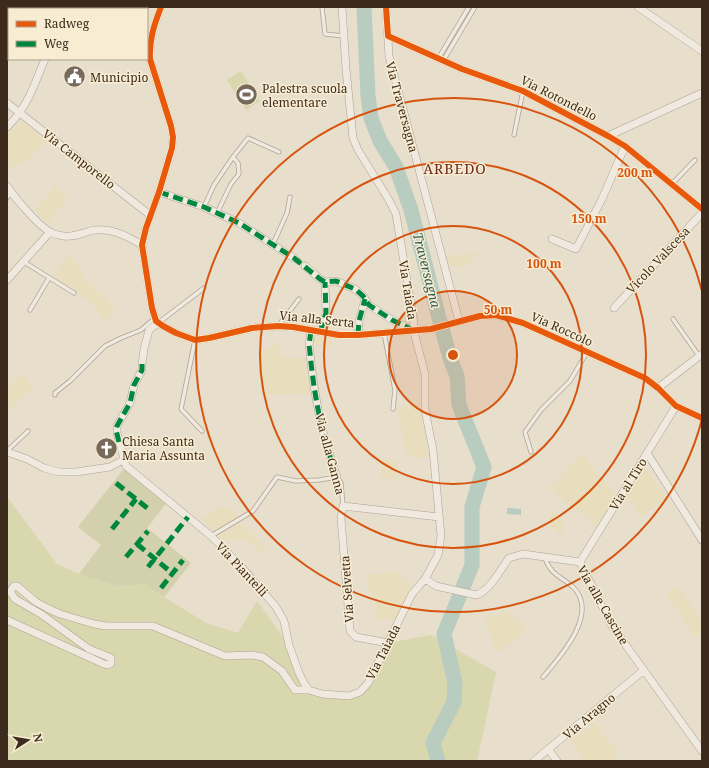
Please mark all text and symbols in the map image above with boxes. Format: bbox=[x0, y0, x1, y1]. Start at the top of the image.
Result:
legend bbox=[8, 8, 148, 60]
text: Radweg bbox=[44, 15, 90, 32]
text: Weg bbox=[44, 35, 69, 52]
street label: Via Traversagna bbox=[382, 60, 422, 155]
public building icon: Municipio bbox=[62, 64, 88, 90]
place label: Municipio bbox=[90, 69, 148, 86]
street label: Via Rotondello bbox=[518, 71, 600, 125]
place label: Palestra scuola elementare bbox=[262, 80, 348, 111]
sports icon: Palestra scuola elementare bbox=[234, 82, 260, 108]
street label: Via Camporello bbox=[39, 125, 119, 193]
district label: ARBEDO bbox=[423, 159, 487, 178]
text: 200 m bbox=[617, 164, 653, 181]
text: 150 m bbox=[571, 210, 607, 227]
street label: Vicolo Valscesa bbox=[622, 222, 694, 297]
water label: Traversagna bbox=[409, 231, 445, 310]
text: 100 m bbox=[526, 255, 562, 272]
street label: Via Taiada bbox=[395, 259, 421, 321]
text: 50 m bbox=[484, 301, 512, 318]
street label: Via alla Serta bbox=[279, 307, 356, 331]
street label: Via Roccolo bbox=[528, 308, 596, 350]
centre of rings bbox=[446, 348, 460, 362]
street label: Via alla Ganna bbox=[311, 411, 349, 497]
place label: Chiesa Santa Maria Assunta bbox=[122, 433, 205, 464]
church icon: Chiesa Santa Maria Assunta bbox=[93, 435, 119, 461]
street label: Via al Tiro bbox=[605, 454, 651, 514]
street label: Via Piantelli bbox=[212, 538, 272, 600]
street label: Via Selvetta bbox=[336, 555, 358, 623]
street label: Via alle Cascine bbox=[573, 562, 633, 648]
street label: Via Taiada bbox=[362, 621, 404, 683]
street label: Via Aragno bbox=[559, 689, 619, 743]
north arrow bbox=[8, 720, 48, 760]
text: N bbox=[30, 732, 47, 744]

